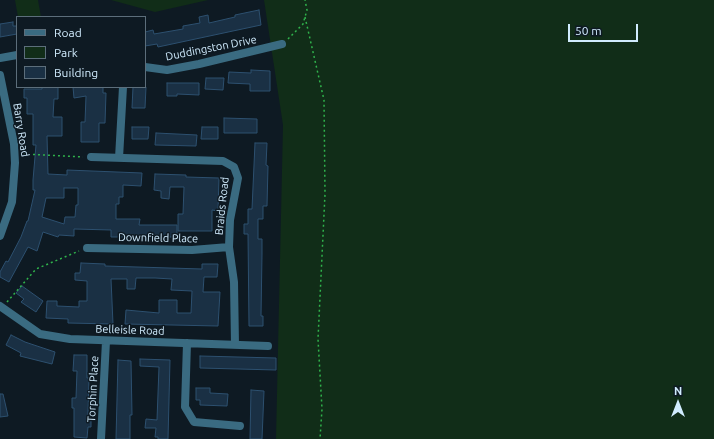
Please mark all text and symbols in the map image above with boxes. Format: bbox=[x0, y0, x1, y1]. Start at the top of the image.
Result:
legend bbox=[16, 16, 146, 88]
scale bar bbox=[570, 16, 640, 42]
text: 50 m bbox=[575, 24, 602, 37]
text: Road bbox=[54, 26, 82, 39]
street label: Duddingston Drive bbox=[164, 33, 258, 63]
text: Park bbox=[54, 46, 78, 59]
text: Building bbox=[54, 66, 98, 79]
street label: Barry Road bbox=[10, 102, 32, 158]
street label: Braids Road bbox=[212, 176, 232, 236]
street label: Downfield Place bbox=[118, 231, 198, 245]
street label: Belleisle Road bbox=[95, 322, 165, 338]
street label: Torphin Place bbox=[85, 355, 101, 423]
north arrow bbox=[658, 383, 698, 423]
text: N bbox=[674, 385, 682, 397]

